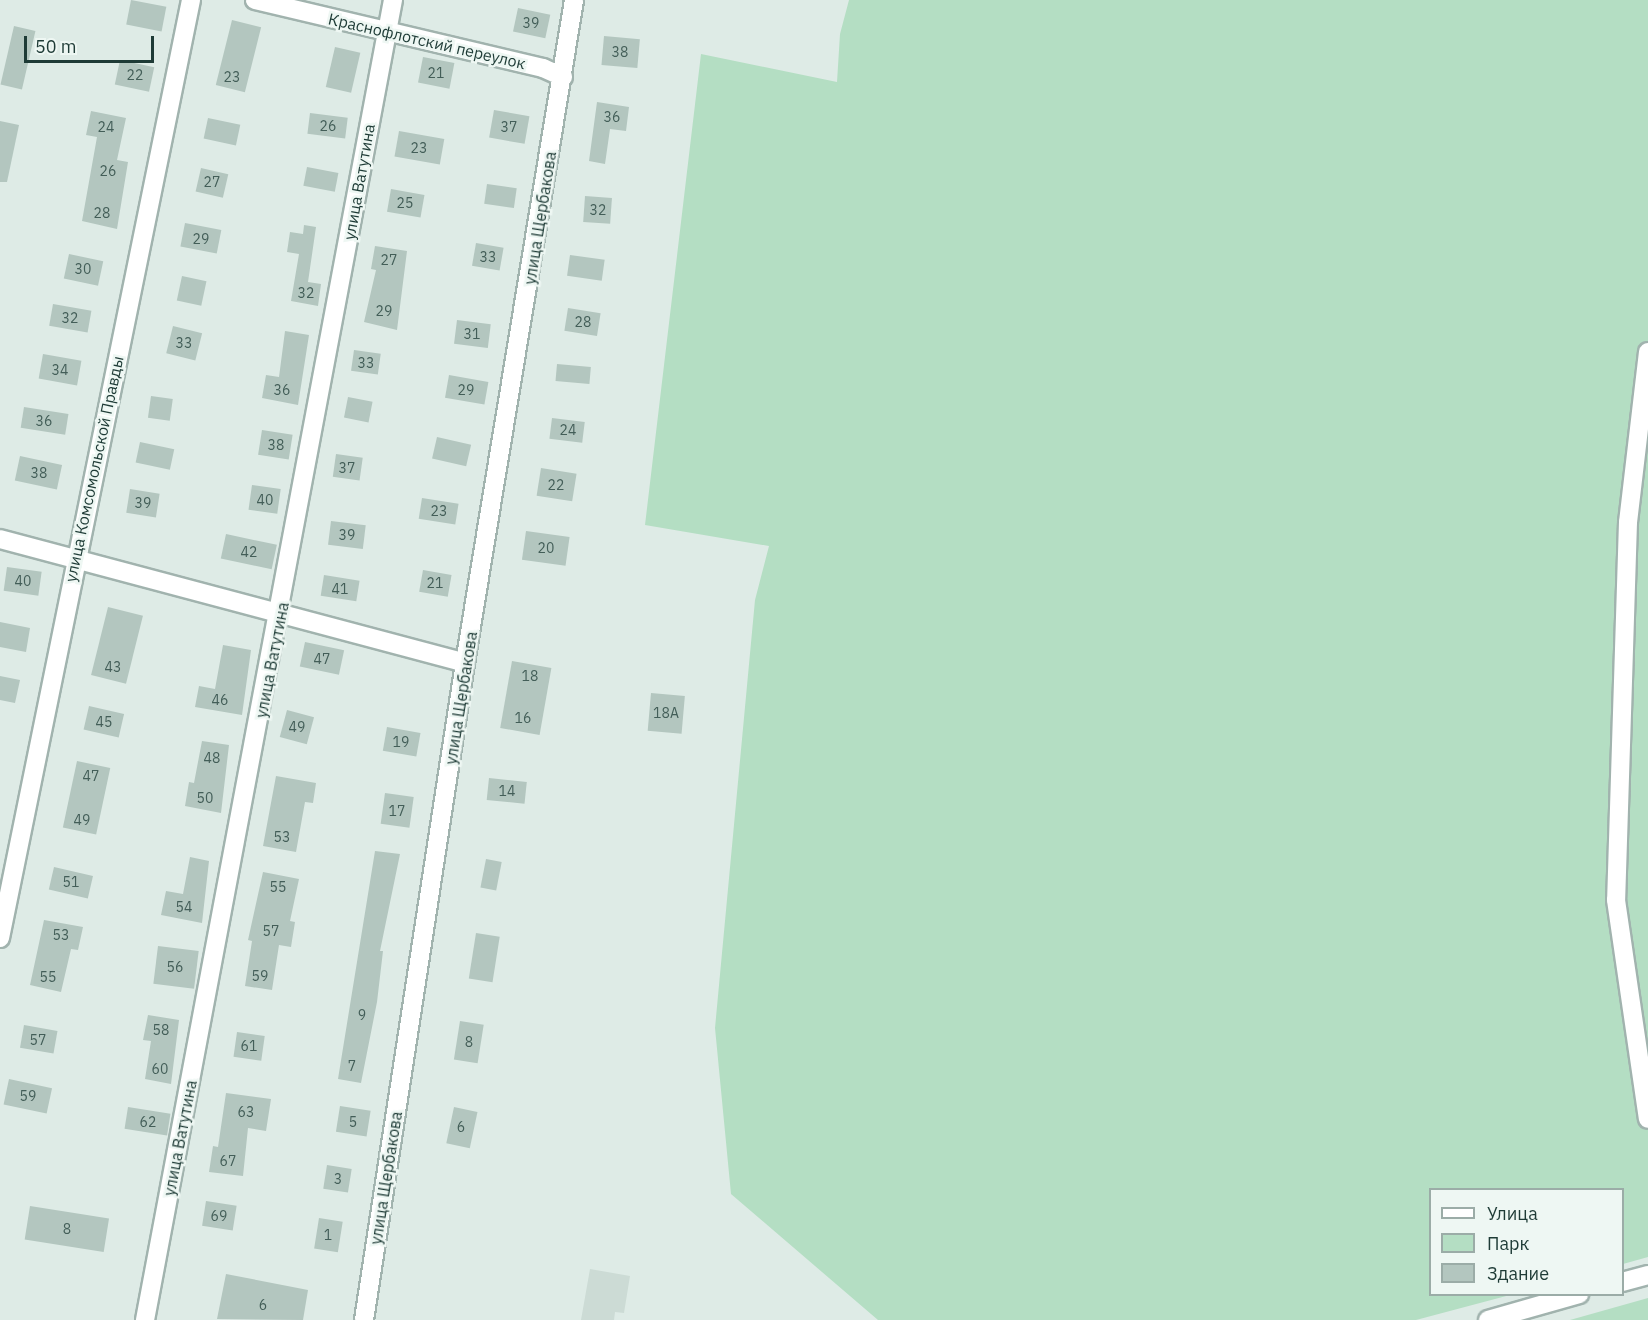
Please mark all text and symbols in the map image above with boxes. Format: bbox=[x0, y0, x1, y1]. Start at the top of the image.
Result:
street label: Краснофлотский переулок bbox=[326, 9, 528, 73]
house number: 39 bbox=[523, 15, 539, 31]
scale bar bbox=[27, 24, 158, 62]
text: 50 m bbox=[35, 35, 77, 58]
house number: 38 bbox=[612, 44, 628, 60]
house number: 21 bbox=[428, 65, 444, 81]
house number: 22 bbox=[127, 67, 143, 83]
house number: 23 bbox=[224, 69, 240, 85]
house number: 36 bbox=[604, 109, 620, 125]
house number: 26 bbox=[320, 118, 336, 134]
house number: 24 bbox=[98, 119, 114, 135]
house number: 37 bbox=[501, 119, 517, 135]
street label: улица Ватутина bbox=[339, 122, 379, 242]
house number: 23 bbox=[411, 140, 427, 156]
street label: улица Щербакова bbox=[520, 150, 560, 286]
house number: 26 bbox=[100, 163, 116, 179]
house number: 27 bbox=[204, 174, 220, 190]
house number: 25 bbox=[397, 195, 413, 211]
house number: 32 bbox=[590, 202, 606, 218]
house number: 28 bbox=[94, 205, 110, 221]
house number: 29 bbox=[193, 231, 209, 247]
house number: 33 bbox=[480, 249, 496, 265]
house number: 27 bbox=[381, 252, 397, 268]
house number: 30 bbox=[75, 261, 91, 277]
house number: 32 bbox=[298, 285, 314, 301]
house number: 29 bbox=[376, 303, 392, 319]
house number: 32 bbox=[62, 310, 78, 326]
house number: 28 bbox=[575, 314, 591, 330]
house number: 31 bbox=[464, 326, 480, 342]
house number: 33 bbox=[176, 335, 192, 351]
street label: улица Комсомольской Правды bbox=[61, 354, 127, 584]
house number: 33 bbox=[358, 355, 374, 371]
house number: 34 bbox=[52, 362, 68, 378]
house number: 36 bbox=[274, 382, 290, 398]
house number: 29 bbox=[458, 382, 474, 398]
house number: 36 bbox=[36, 413, 52, 429]
house number: 24 bbox=[560, 422, 576, 438]
house number: 38 bbox=[268, 437, 284, 453]
house number: 37 bbox=[339, 460, 355, 476]
house number: 38 bbox=[31, 465, 47, 481]
house number: 22 bbox=[548, 477, 564, 493]
house number: 40 bbox=[257, 492, 273, 508]
house number: 39 bbox=[135, 495, 151, 511]
house number: 23 bbox=[431, 503, 447, 519]
house number: 39 bbox=[339, 527, 355, 543]
house number: 20 bbox=[538, 540, 554, 556]
house number: 42 bbox=[241, 544, 257, 560]
house number: 40 bbox=[15, 573, 31, 589]
house number: 21 bbox=[427, 575, 443, 591]
house number: 41 bbox=[332, 581, 348, 597]
street label: улица Ватутина bbox=[251, 601, 293, 719]
street label: улица Щербакова bbox=[441, 630, 481, 766]
house number: 47 bbox=[314, 651, 330, 667]
house number: 43 bbox=[105, 659, 121, 675]
house number: 18 bbox=[522, 668, 538, 684]
house number: 46 bbox=[212, 692, 228, 708]
house number: 18А bbox=[653, 705, 679, 721]
house number: 16 bbox=[515, 710, 531, 726]
house number: 45 bbox=[96, 714, 112, 730]
house number: 49 bbox=[289, 719, 305, 735]
house number: 19 bbox=[393, 734, 409, 750]
house number: 48 bbox=[204, 750, 220, 766]
house number: 47 bbox=[83, 768, 99, 784]
house number: 14 bbox=[499, 783, 515, 799]
house number: 50 bbox=[197, 790, 213, 806]
house number: 17 bbox=[389, 803, 405, 819]
house number: 49 bbox=[74, 812, 90, 828]
house number: 53 bbox=[274, 829, 290, 845]
house number: 51 bbox=[63, 874, 79, 890]
house number: 55 bbox=[270, 879, 286, 895]
house number: 54 bbox=[176, 899, 192, 915]
house number: 57 bbox=[263, 923, 279, 939]
house number: 53 bbox=[53, 927, 69, 943]
house number: 56 bbox=[167, 959, 183, 975]
house number: 59 bbox=[252, 968, 268, 984]
house number: 55 bbox=[40, 969, 56, 985]
house number: 9 bbox=[358, 1007, 366, 1023]
house number: 58 bbox=[153, 1022, 169, 1038]
house number: 57 bbox=[30, 1032, 46, 1048]
house number: 8 bbox=[465, 1034, 473, 1050]
house number: 61 bbox=[241, 1038, 257, 1054]
house number: 7 bbox=[348, 1058, 356, 1074]
house number: 60 bbox=[152, 1061, 168, 1077]
street label: улица Ватутина bbox=[159, 1079, 201, 1197]
house number: 59 bbox=[20, 1088, 36, 1104]
house number: 63 bbox=[238, 1104, 254, 1120]
street label: улица Щербакова bbox=[366, 1110, 406, 1246]
house number: 62 bbox=[140, 1114, 156, 1130]
house number: 5 bbox=[349, 1114, 357, 1130]
house number: 6 bbox=[457, 1119, 465, 1135]
house number: 67 bbox=[220, 1153, 236, 1169]
house number: 3 bbox=[334, 1171, 342, 1187]
legend bbox=[1429, 1188, 1624, 1296]
text: Улица bbox=[1487, 1202, 1538, 1225]
house number: 69 bbox=[211, 1208, 227, 1224]
house number: 8 bbox=[63, 1221, 71, 1237]
house number: 1 bbox=[324, 1227, 332, 1243]
text: Парк bbox=[1487, 1232, 1529, 1255]
text: Здание bbox=[1487, 1262, 1549, 1285]
house number: 6 bbox=[259, 1297, 267, 1313]

